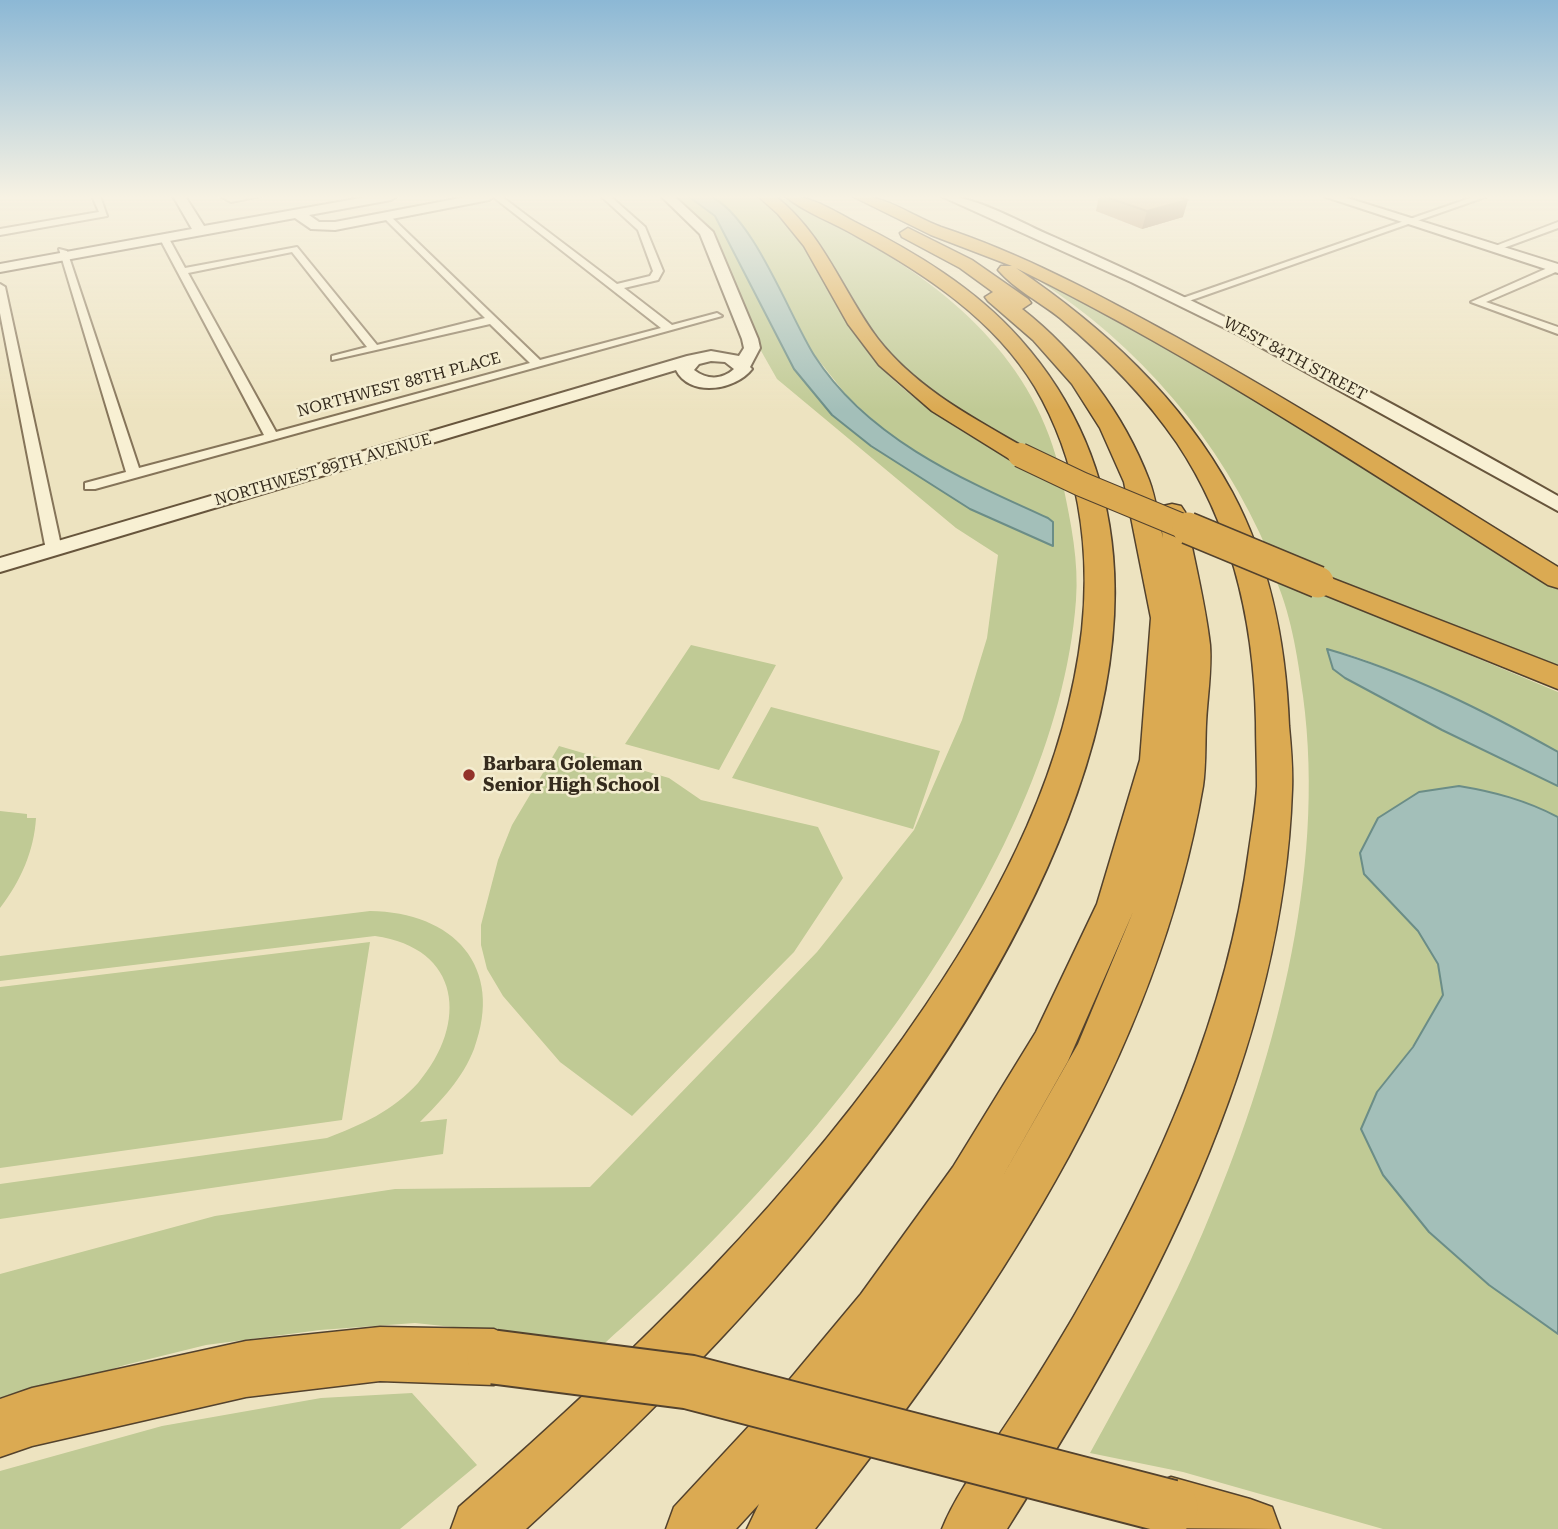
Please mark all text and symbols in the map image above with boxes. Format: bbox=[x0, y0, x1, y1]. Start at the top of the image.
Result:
street label: WEST 84TH STREET bbox=[1220, 313, 1370, 405]
street label: NORTHWEST 88TH PLACE bbox=[295, 349, 503, 421]
street label: NORTHWEST 89TH AVENUE bbox=[212, 430, 434, 510]
place label: Barbara Goleman Senior High School bbox=[483, 754, 660, 796]
marker: Barbara Goleman Senior High School bbox=[461, 767, 477, 783]

